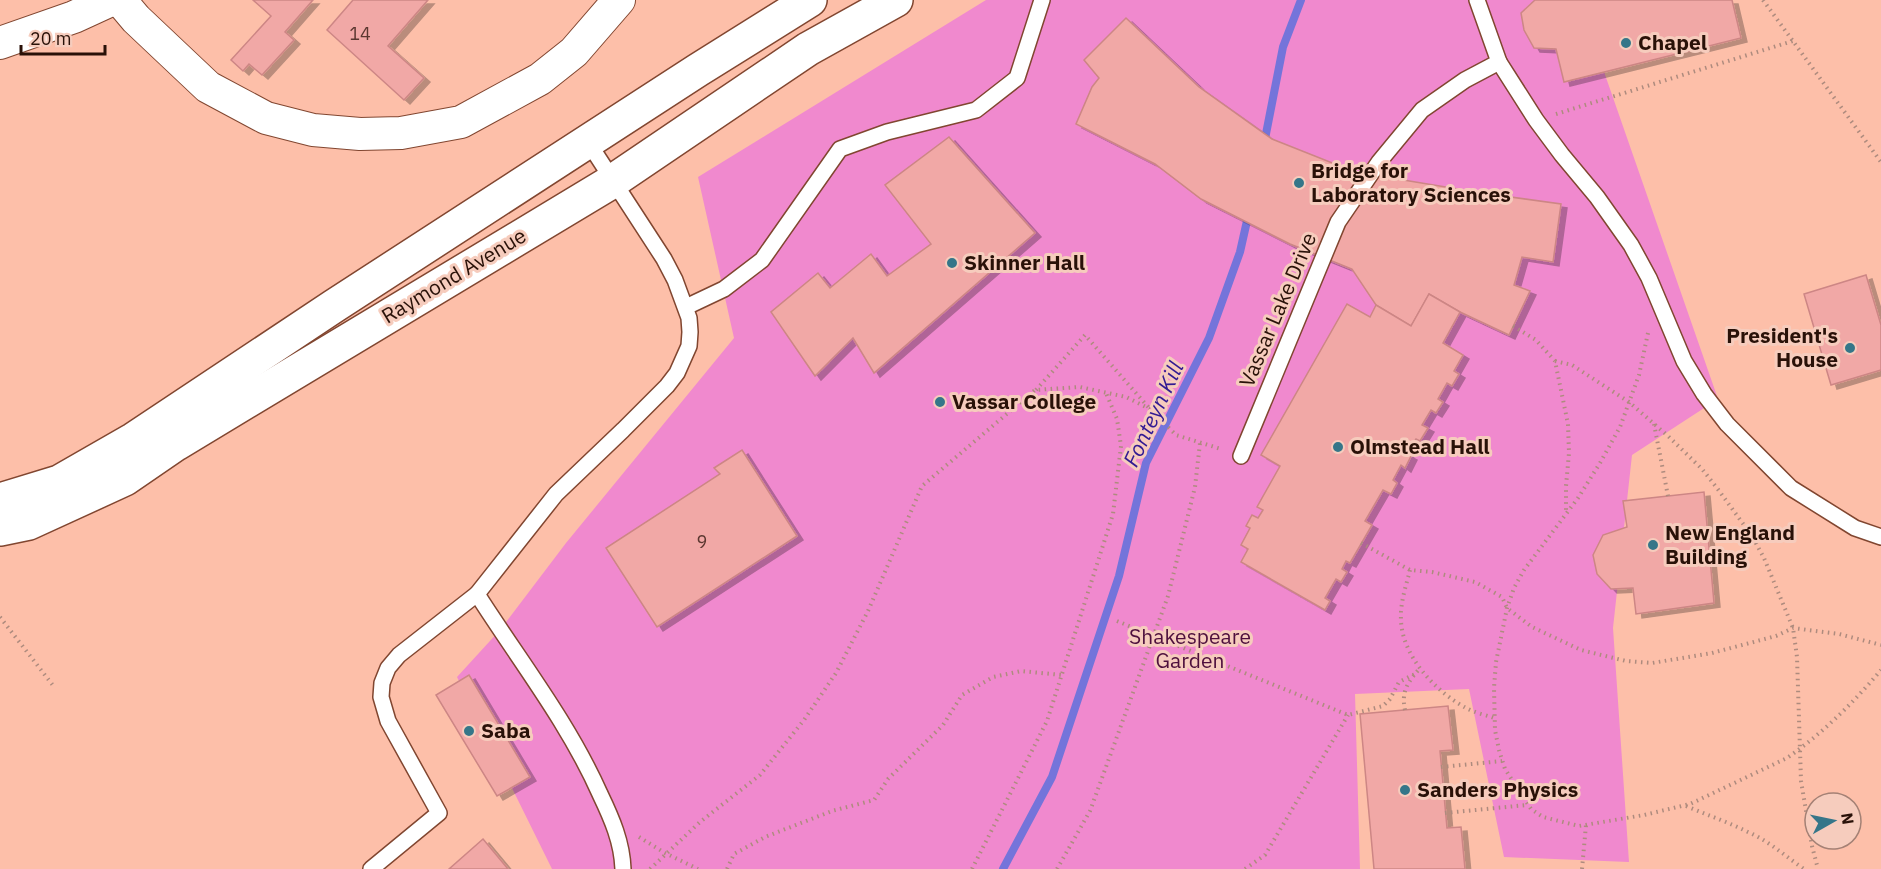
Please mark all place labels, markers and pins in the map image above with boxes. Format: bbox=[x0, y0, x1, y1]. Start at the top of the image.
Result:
place label: Chapel bbox=[1638, 28, 1707, 56]
marker: Chapel bbox=[1619, 36, 1633, 50]
place label: Bridge for Laboratory Sciences bbox=[1311, 156, 1511, 208]
marker: Bridge for Laboratory Sciences bbox=[1292, 176, 1306, 190]
place label: Skinner Hall bbox=[964, 248, 1085, 276]
marker: Skinner Hall bbox=[945, 256, 959, 270]
place label: President's House bbox=[1726, 321, 1838, 373]
marker: President's House bbox=[1843, 341, 1857, 355]
place label: Vassar College bbox=[952, 387, 1097, 415]
marker: Vassar College bbox=[933, 395, 947, 409]
place label: Olmstead Hall bbox=[1350, 432, 1490, 460]
marker: Olmstead Hall bbox=[1331, 440, 1345, 454]
place label: New England Building bbox=[1665, 518, 1795, 570]
marker: New England Building bbox=[1646, 538, 1660, 552]
place label: Saba bbox=[481, 716, 531, 744]
marker: Saba bbox=[462, 724, 476, 738]
place label: Sanders Physics bbox=[1417, 775, 1578, 803]
marker: Sanders Physics bbox=[1398, 783, 1412, 797]

